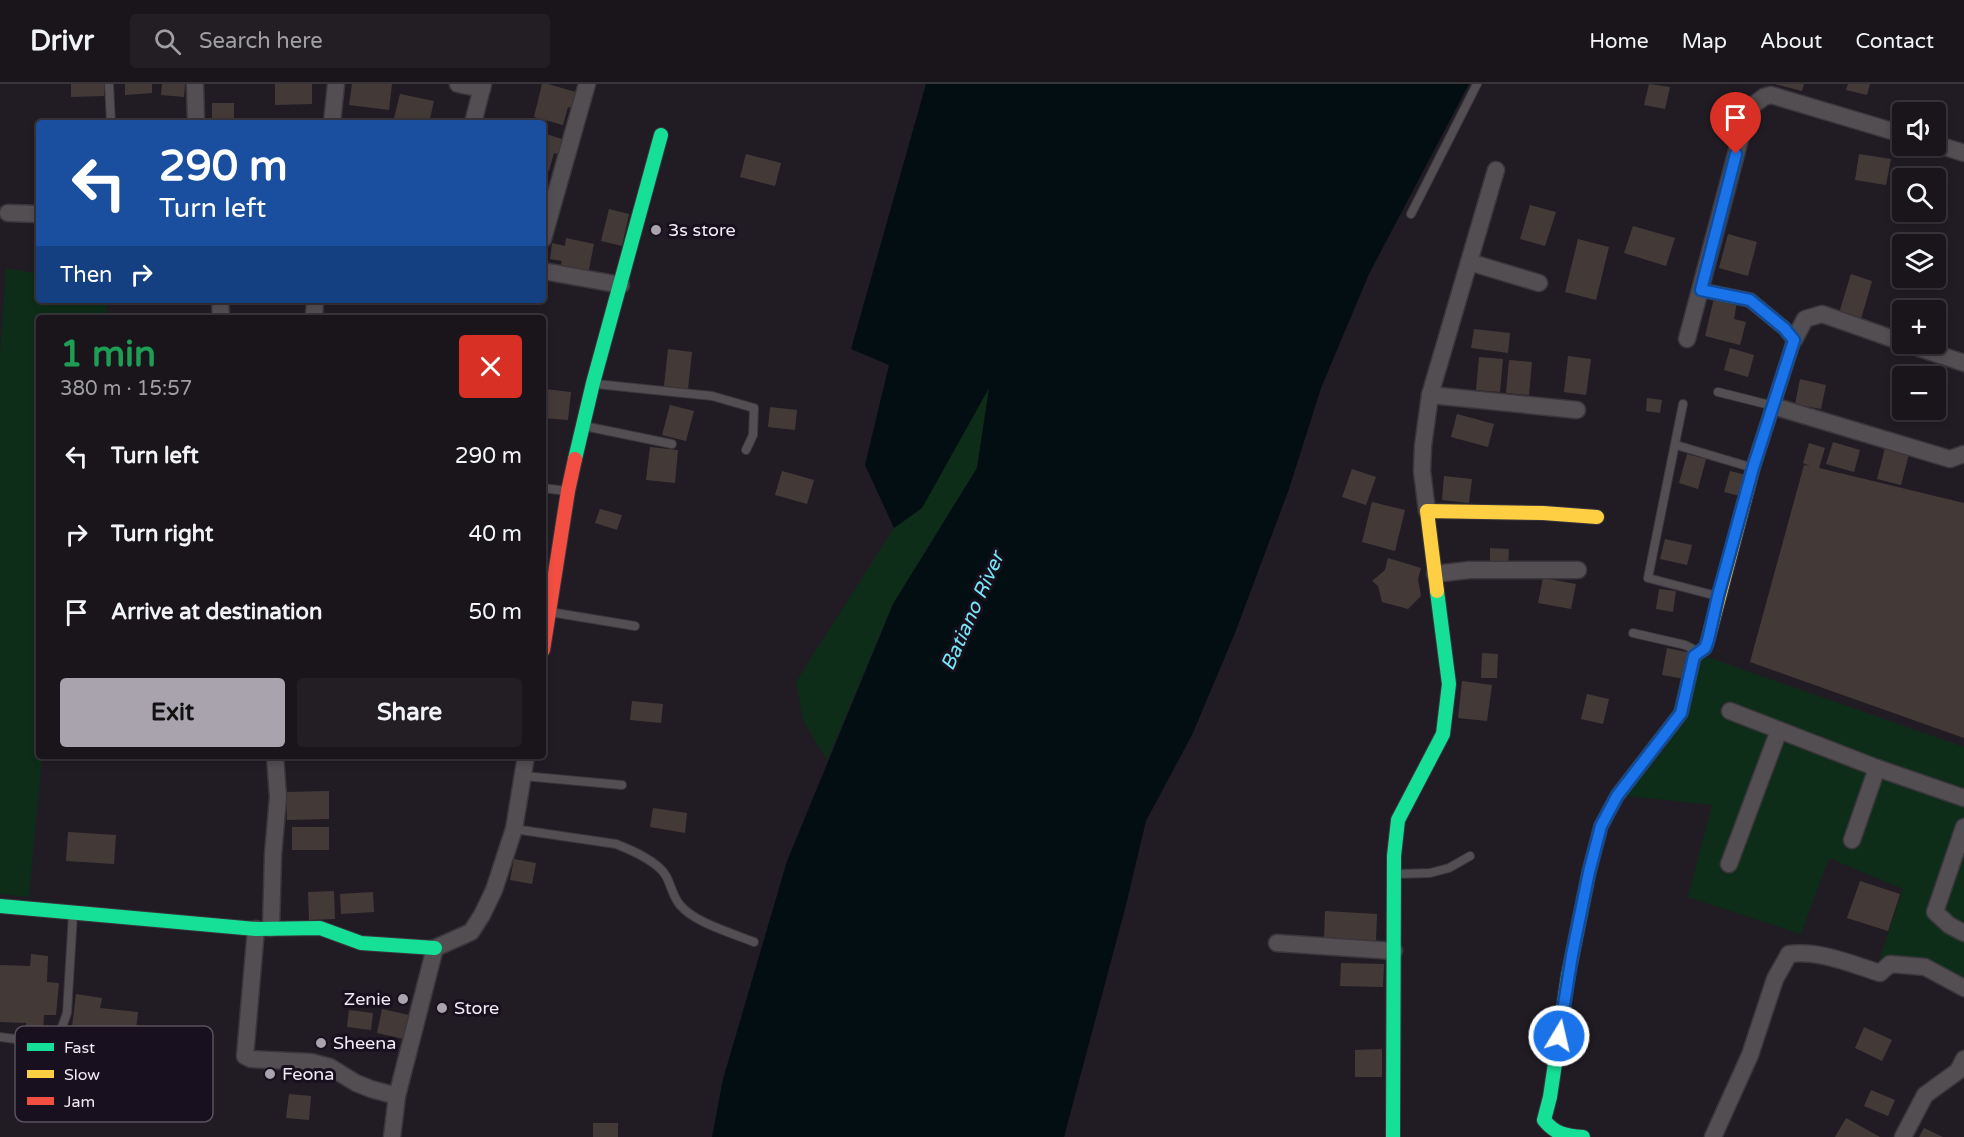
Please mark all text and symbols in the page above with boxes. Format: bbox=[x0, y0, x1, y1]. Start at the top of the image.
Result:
search box bbox=[130, 14, 550, 68]
text: Drivr bbox=[30, 24, 94, 58]
icon: search bbox=[151, 25, 184, 58]
text: Search here bbox=[199, 28, 323, 54]
text: Home bbox=[1589, 29, 1649, 54]
text: Map bbox=[1682, 29, 1727, 54]
text: About bbox=[1760, 29, 1822, 54]
text: Contact bbox=[1855, 29, 1934, 54]
pin bbox=[1710, 92, 1761, 154]
icon: arrive bbox=[1719, 101, 1752, 134]
map controls bbox=[1892, 102, 1946, 420]
button: sound bbox=[1892, 102, 1946, 156]
text: 290 m bbox=[159, 141, 288, 192]
icon: left bbox=[60, 144, 138, 222]
button: search bbox=[1892, 168, 1946, 222]
text: Turn left bbox=[159, 192, 266, 225]
place label: 3s store bbox=[668, 219, 736, 241]
marker: 3s store bbox=[649, 223, 663, 237]
button: layers bbox=[1892, 234, 1946, 288]
icon: right bbox=[125, 258, 158, 291]
text: Then bbox=[60, 262, 113, 288]
button: + bbox=[1892, 300, 1946, 354]
text: 1 min bbox=[60, 333, 156, 376]
button: close bbox=[459, 335, 522, 398]
button: − bbox=[1892, 366, 1946, 420]
text: 380 m · 15:57 bbox=[60, 377, 192, 401]
icon: left bbox=[60, 440, 93, 473]
text: Turn left bbox=[111, 443, 199, 469]
text: 290 m bbox=[455, 443, 522, 469]
icon: right bbox=[60, 518, 93, 551]
text: Turn right bbox=[111, 521, 213, 547]
text: 40 m bbox=[468, 521, 522, 547]
water label: Batiano River bbox=[936, 546, 1011, 674]
icon: arrive bbox=[60, 596, 93, 629]
text: Arrive at destination bbox=[111, 599, 322, 625]
text: 50 m bbox=[468, 599, 522, 625]
button: Exit bbox=[60, 678, 285, 747]
button: Share bbox=[297, 678, 522, 747]
place label: Zenie bbox=[344, 988, 391, 1010]
marker: Zenie bbox=[396, 992, 410, 1006]
place label: Store bbox=[454, 997, 499, 1019]
marker: Store bbox=[435, 1001, 449, 1015]
position arrow bbox=[1527, 1004, 1591, 1068]
legend bbox=[15, 1026, 213, 1122]
place label: Sheena bbox=[333, 1032, 396, 1054]
marker: Sheena bbox=[314, 1036, 328, 1050]
text: Fast bbox=[64, 1038, 95, 1058]
place label: Feona bbox=[282, 1063, 334, 1085]
text: Slow bbox=[64, 1065, 100, 1085]
marker: Feona bbox=[263, 1067, 277, 1081]
text: Jam bbox=[64, 1092, 95, 1112]

